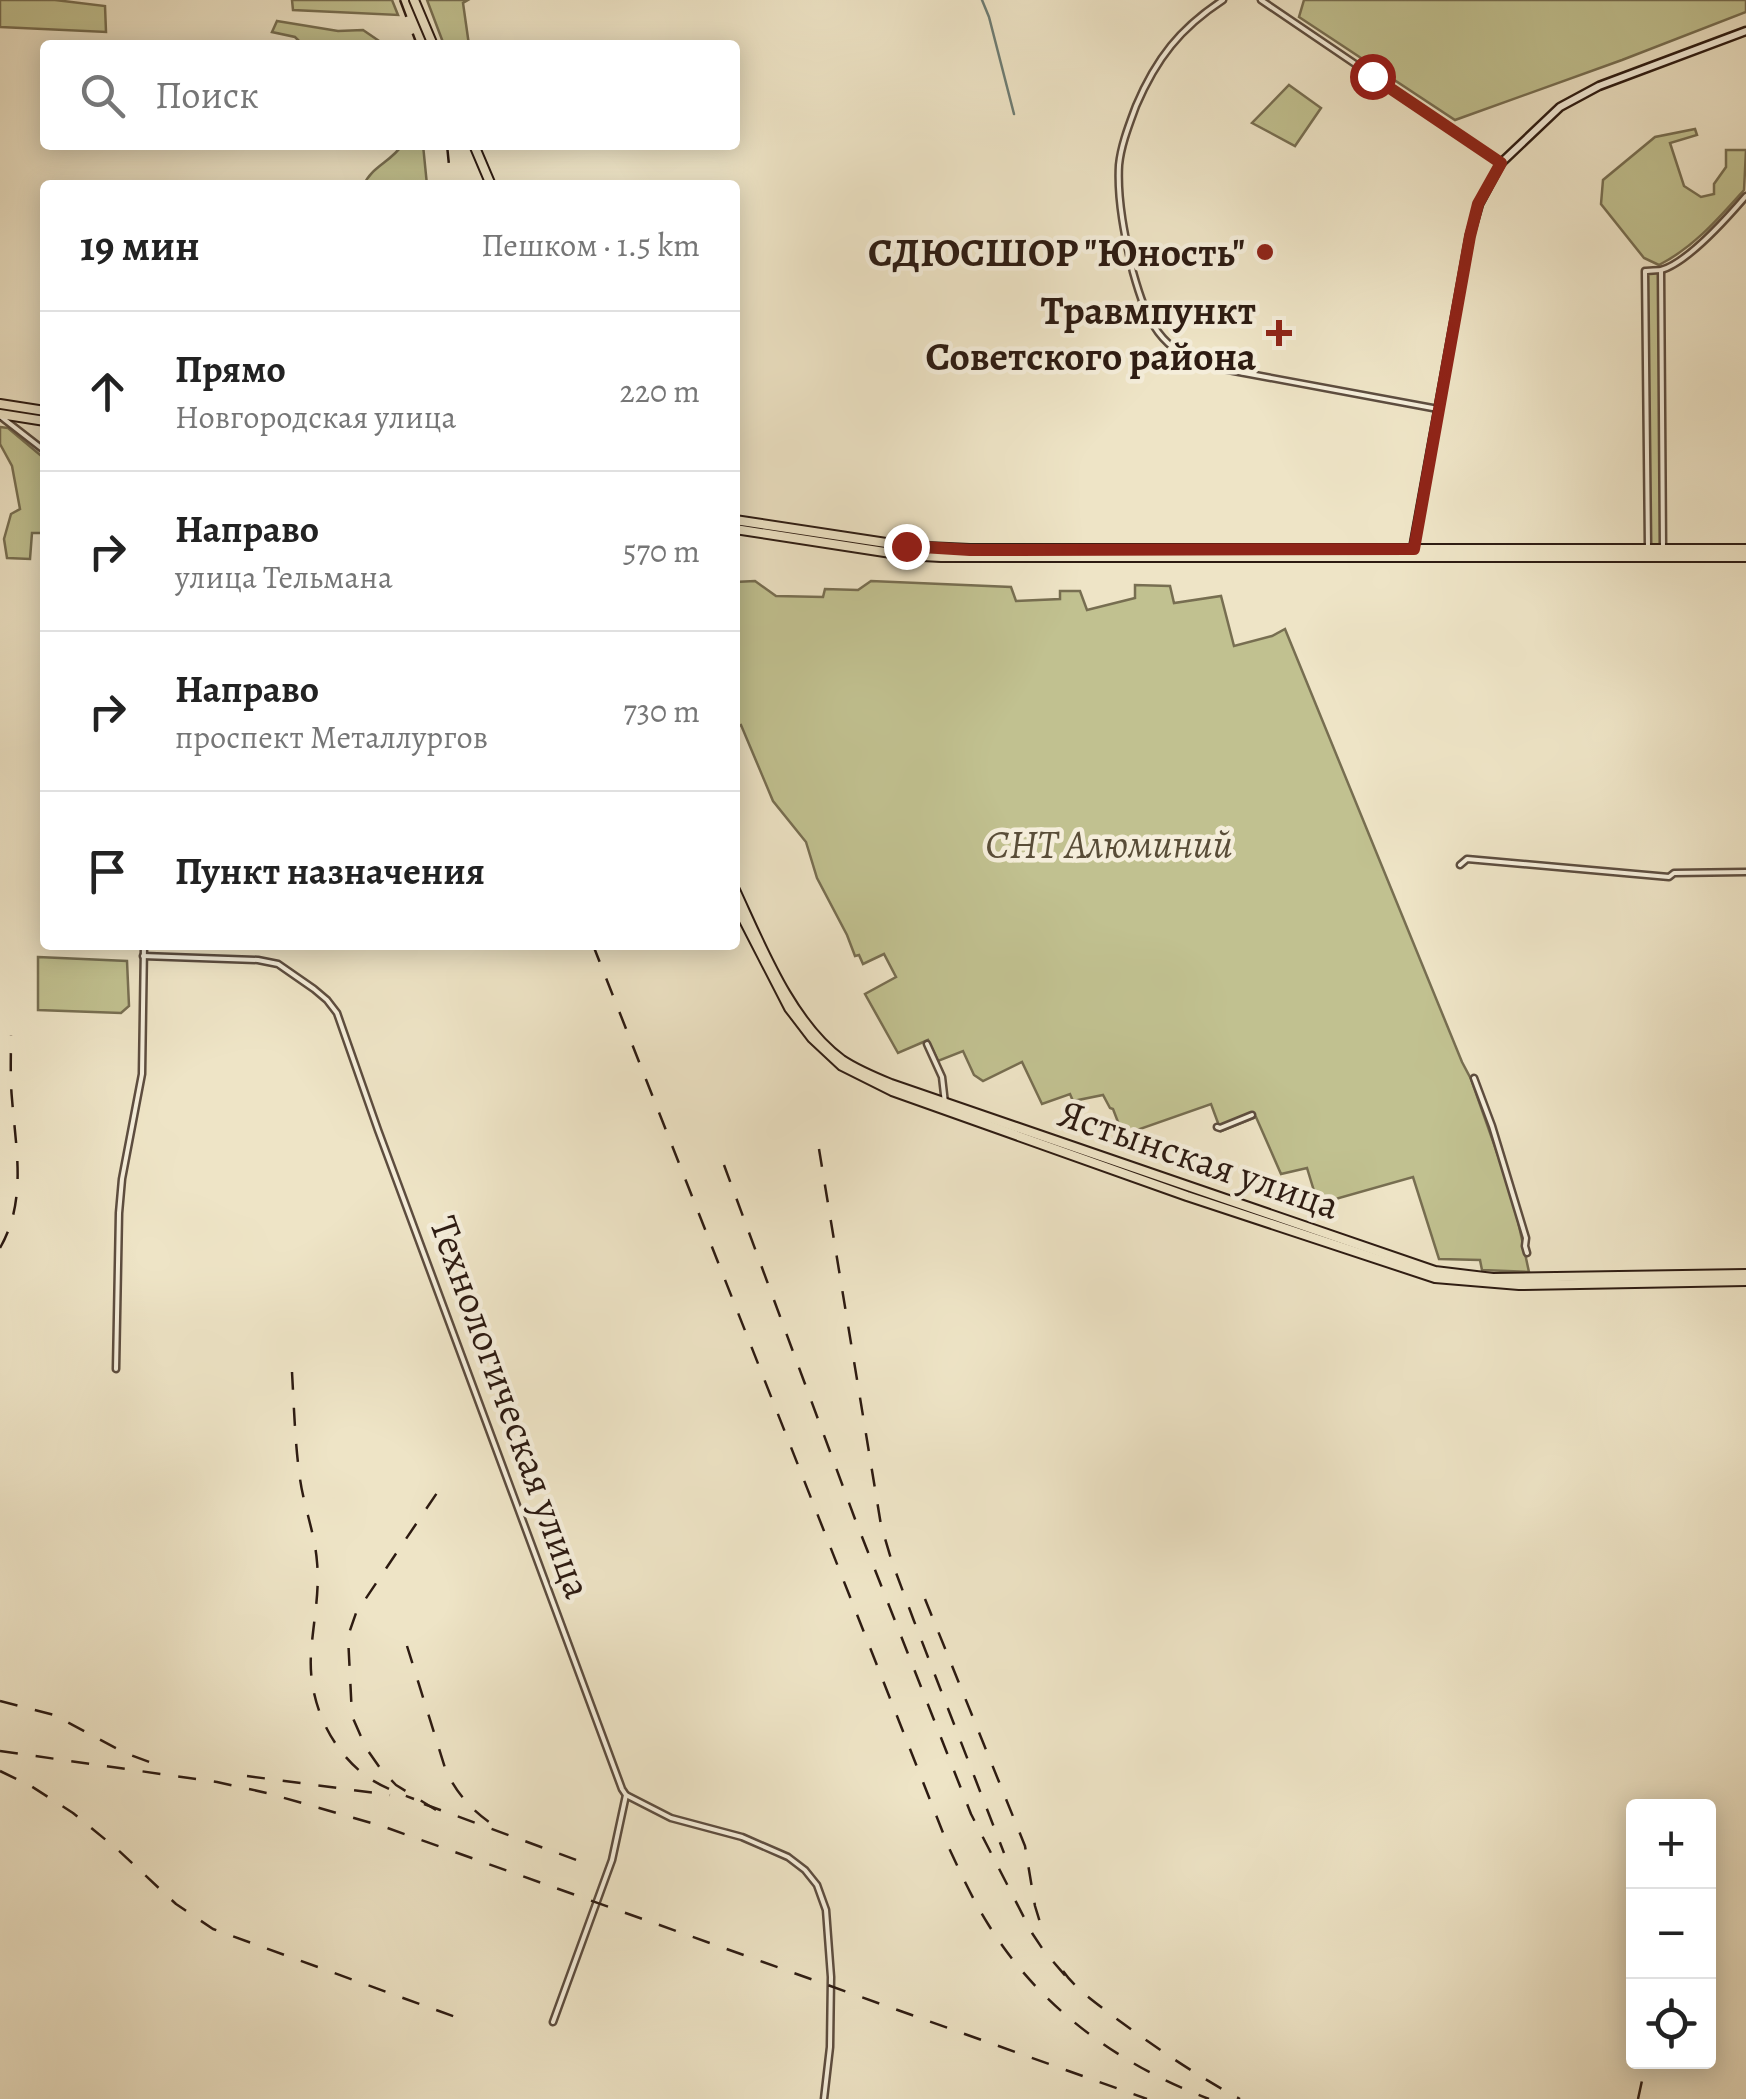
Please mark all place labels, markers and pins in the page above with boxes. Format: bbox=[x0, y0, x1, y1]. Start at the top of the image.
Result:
place label: СДЮСШОР "Юность" bbox=[868, 225, 1245, 280]
marker: СДЮСШОР "Юность" bbox=[1254, 241, 1276, 263]
place label: Травмпункт Советского района bbox=[925, 283, 1256, 384]
marker: Травмпункт Советского района bbox=[1266, 320, 1292, 346]

